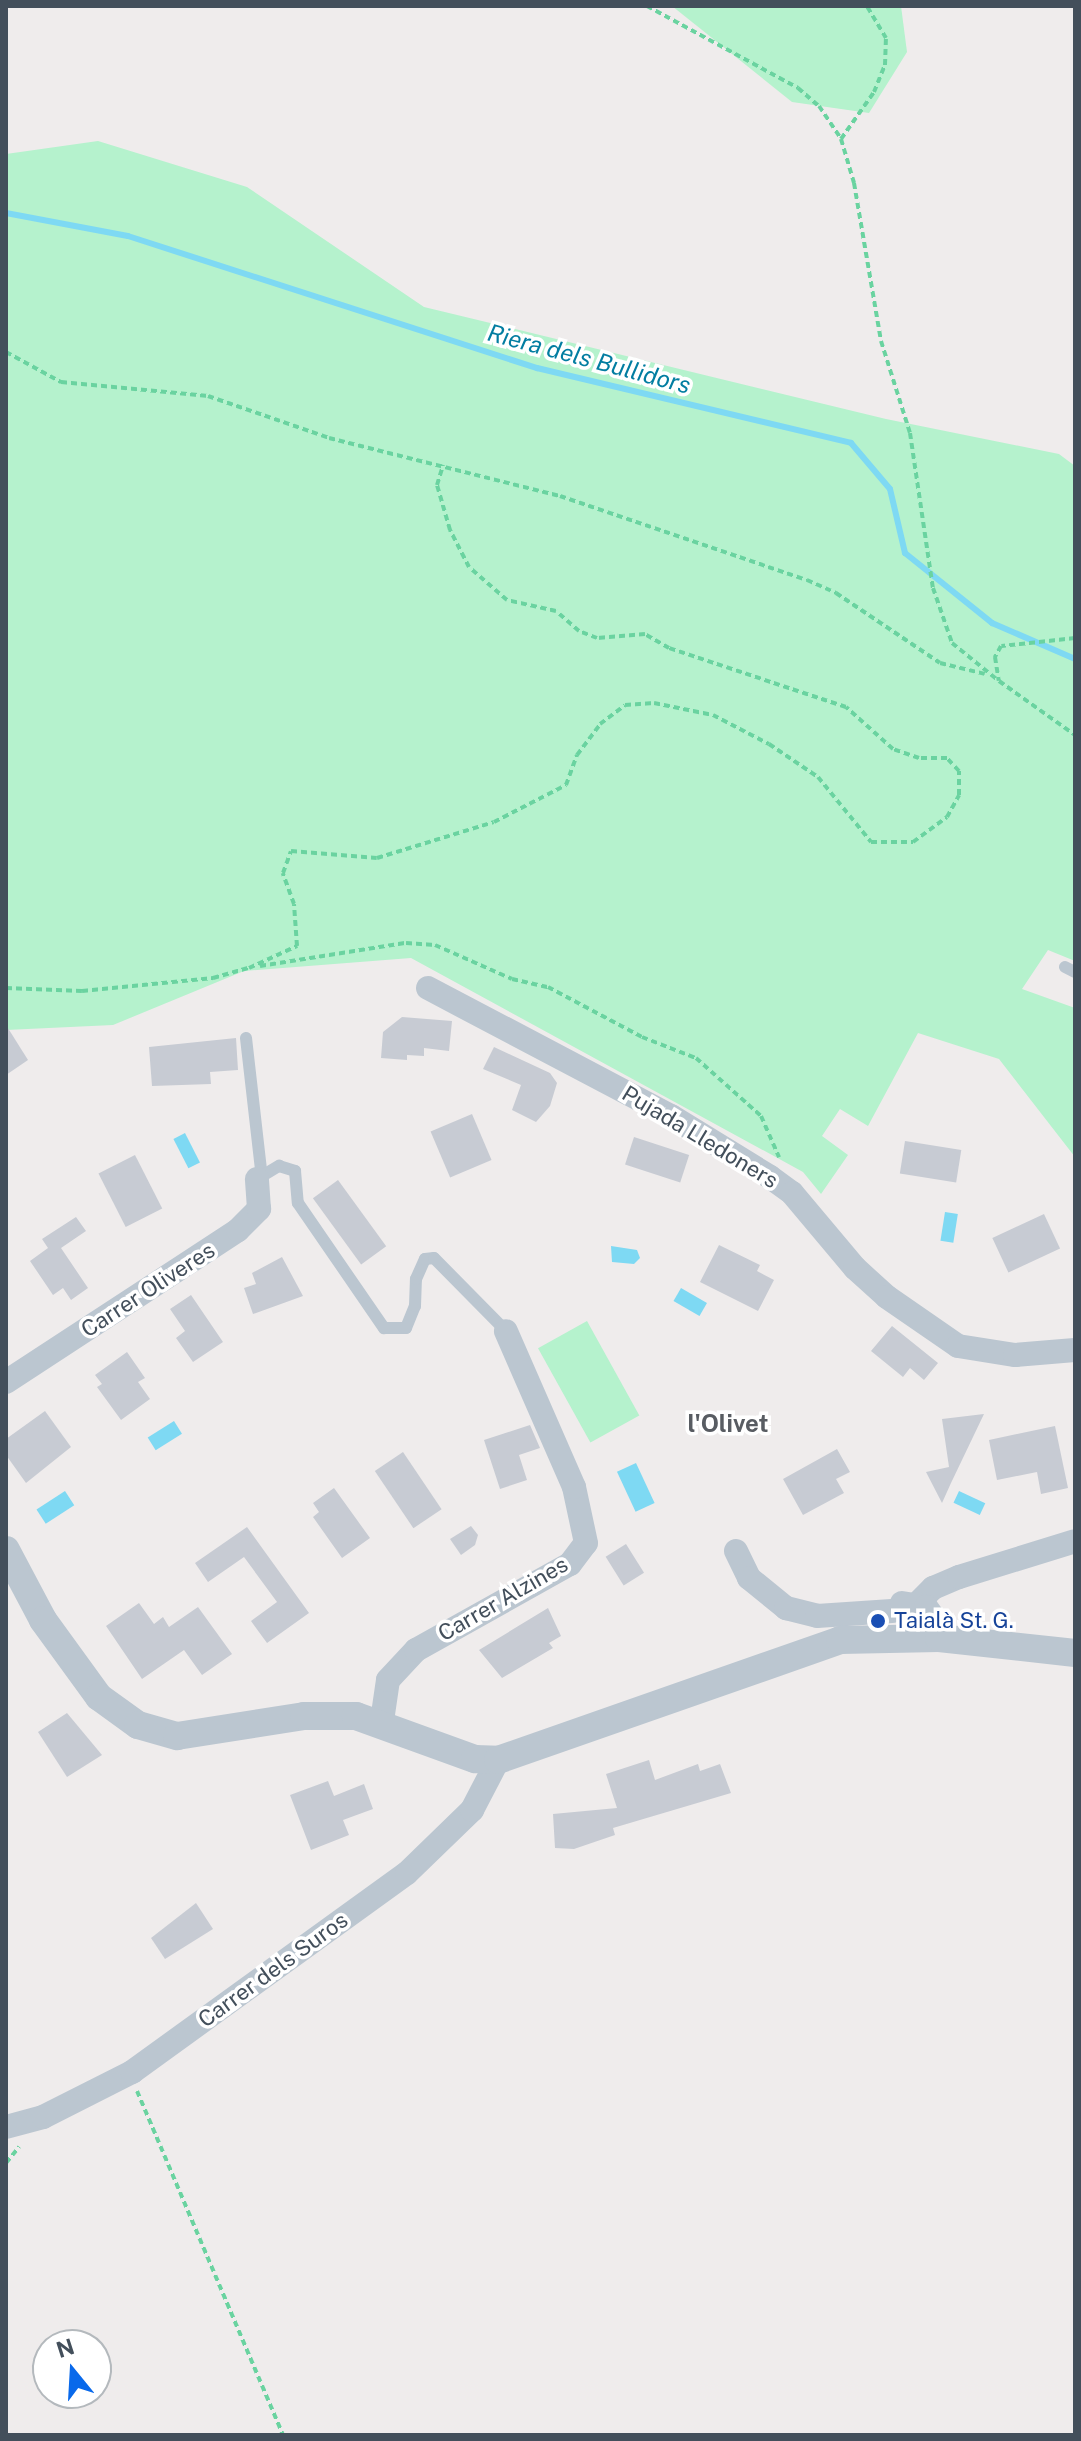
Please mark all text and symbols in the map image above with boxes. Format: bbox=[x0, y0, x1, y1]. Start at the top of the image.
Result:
water label: Riera dels Bullidors bbox=[484, 318, 694, 400]
street label: Pujada Lledoners bbox=[617, 1080, 783, 1194]
street label: Carrer Oliveres bbox=[76, 1237, 220, 1343]
district label: l'Olivet bbox=[687, 1410, 769, 1438]
street label: Carrer Alzines bbox=[433, 1551, 573, 1647]
place label: Taialà St. G. bbox=[894, 1608, 1014, 1634]
marker: Taialà St. G. bbox=[869, 1612, 887, 1630]
street label: Carrer dels Suros bbox=[193, 1907, 353, 2033]
north arrow bbox=[32, 2329, 112, 2409]
text: N bbox=[53, 2333, 77, 2363]

